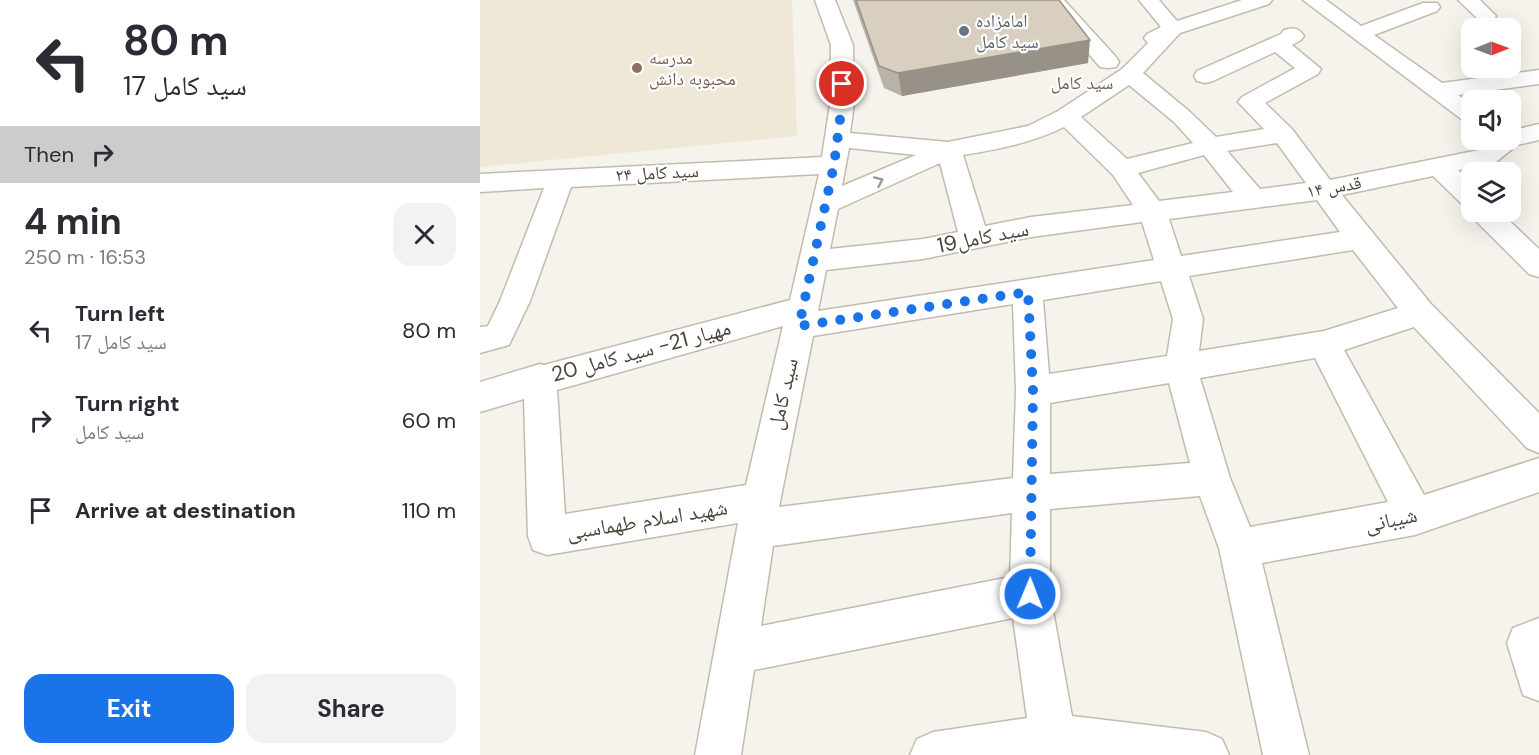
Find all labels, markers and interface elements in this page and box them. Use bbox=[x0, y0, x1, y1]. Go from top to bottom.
place label: امامزاده سید کامل bbox=[976, 9, 1039, 54]
text: 80 m bbox=[123, 13, 229, 68]
north arrow bbox=[1461, 18, 1521, 78]
map controls bbox=[1461, 18, 1521, 222]
icon: left bbox=[24, 24, 102, 102]
marker: امامزاده سید کامل bbox=[957, 24, 971, 38]
place label: مدرسه محبوبه دانش bbox=[649, 46, 736, 91]
pin bbox=[816, 58, 867, 109]
marker: مدرسه محبوبه دانش bbox=[630, 61, 644, 75]
icon: arrive bbox=[825, 67, 858, 100]
text: سید کامل 17 bbox=[123, 68, 247, 103]
district label: سید کامل bbox=[1051, 71, 1113, 95]
button: sound bbox=[1461, 90, 1521, 150]
icon: right bbox=[86, 138, 119, 171]
text: Then bbox=[24, 140, 74, 169]
street label: سید کامل ۲۴ bbox=[615, 159, 699, 187]
button: layers bbox=[1461, 162, 1521, 222]
street label: قدس ۱۴ bbox=[1305, 170, 1363, 204]
one-way arrow bbox=[872, 176, 883, 188]
text: 4 min bbox=[24, 198, 122, 245]
button: close bbox=[393, 203, 456, 266]
street label: سید کامل19 bbox=[935, 214, 1031, 260]
text: 250 m · 16:53 bbox=[24, 244, 146, 270]
text: Turn left bbox=[75, 299, 165, 328]
icon: left bbox=[24, 314, 57, 347]
street label: مهیار 21- سید کامل 20 bbox=[548, 314, 734, 388]
text: 80 m bbox=[402, 316, 456, 345]
text: سید کامل 17 bbox=[75, 329, 167, 355]
street label: سید کامل bbox=[761, 355, 805, 433]
text: Turn right bbox=[75, 389, 180, 418]
icon: right bbox=[24, 404, 57, 437]
text: 60 m bbox=[402, 406, 456, 435]
text: سید کامل bbox=[75, 419, 144, 445]
street label: شهید اسلام طهماسبی bbox=[564, 493, 730, 547]
icon: arrive bbox=[24, 494, 57, 527]
text: Arrive at destination bbox=[75, 496, 296, 525]
text: 110 m bbox=[402, 496, 456, 525]
street label: شیبانی bbox=[1362, 501, 1420, 539]
position arrow bbox=[998, 562, 1062, 626]
button: Exit bbox=[24, 674, 234, 743]
button: Share bbox=[246, 674, 456, 743]

